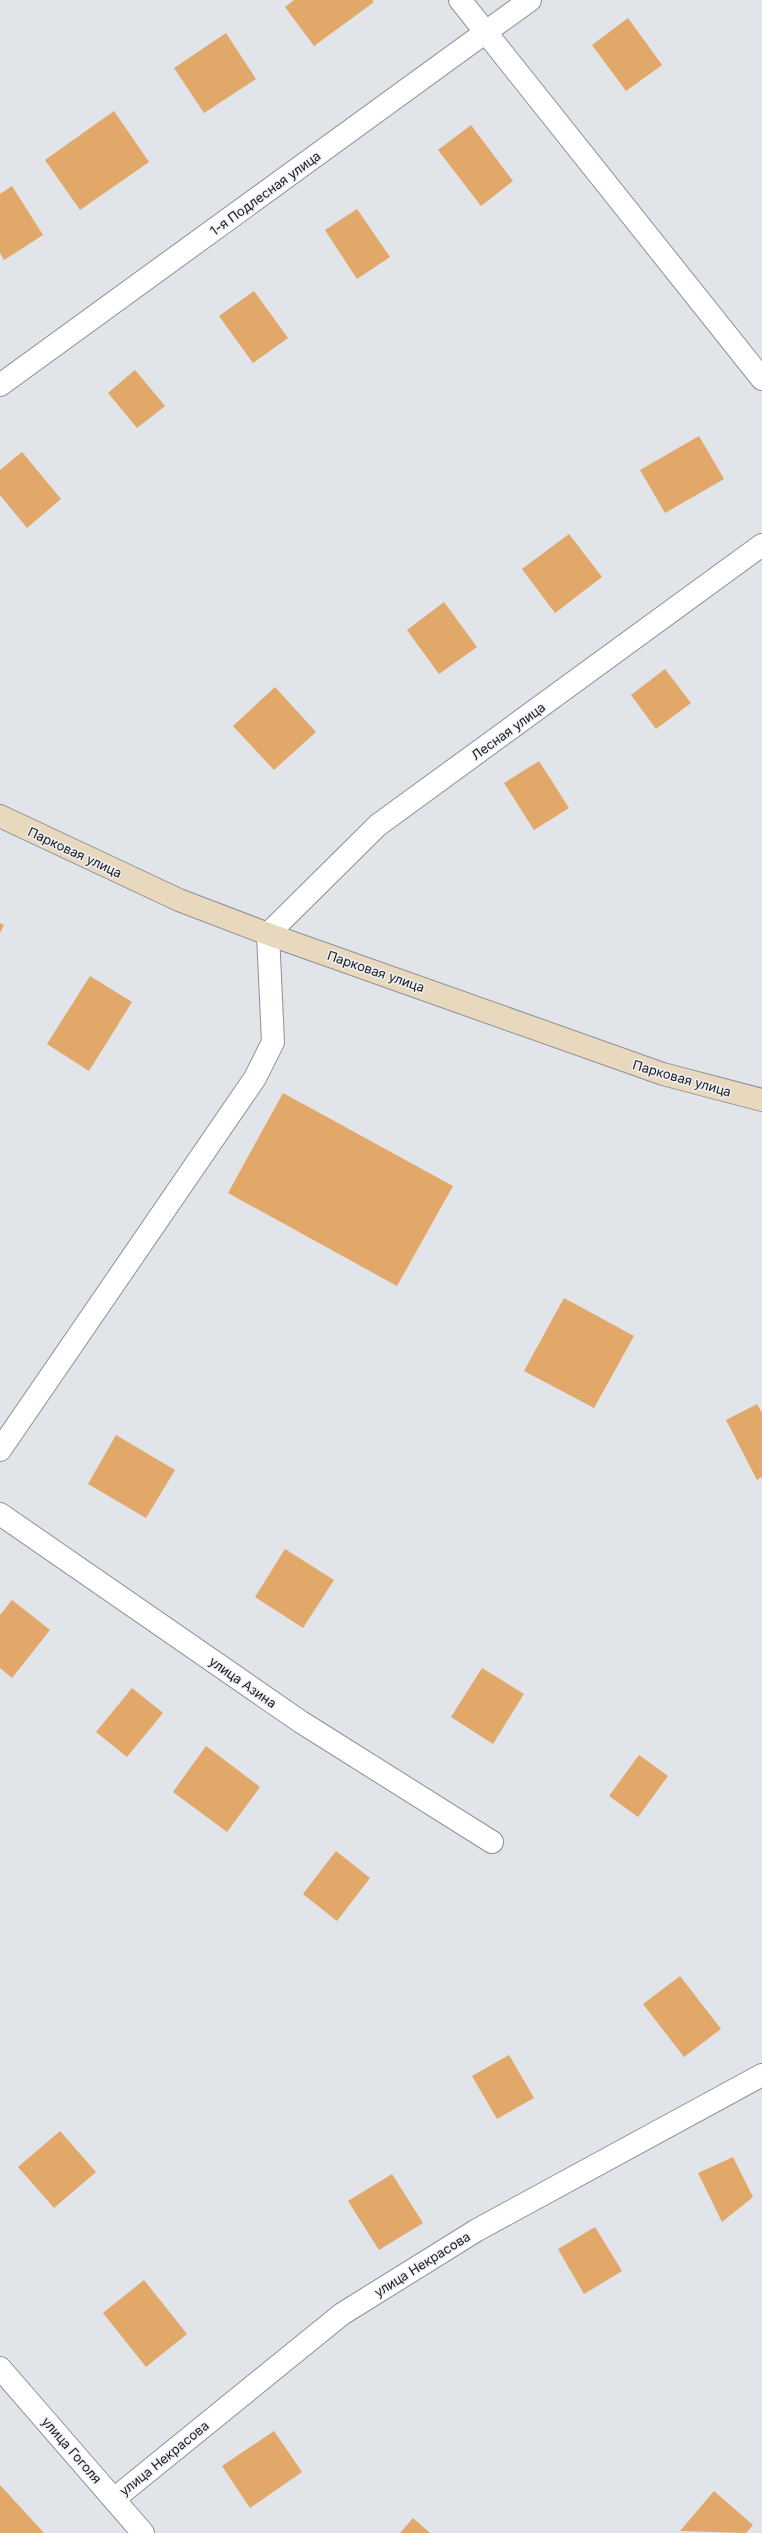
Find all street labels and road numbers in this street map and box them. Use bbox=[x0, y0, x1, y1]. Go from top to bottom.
street label: 1-я Подлесная улица bbox=[206, 147, 324, 239]
street label: Лесная улица bbox=[468, 699, 548, 763]
street label: Парковая улица bbox=[25, 823, 125, 881]
street label: Парковая улица bbox=[325, 947, 427, 995]
street label: Парковая улица bbox=[631, 1056, 733, 1100]
street label: улица Азина bbox=[206, 1653, 280, 1711]
street label: улица Некрасова bbox=[371, 2228, 473, 2300]
street label: улица Гоголя bbox=[39, 2413, 105, 2487]
street label: улица Некрасова bbox=[116, 2417, 212, 2499]

